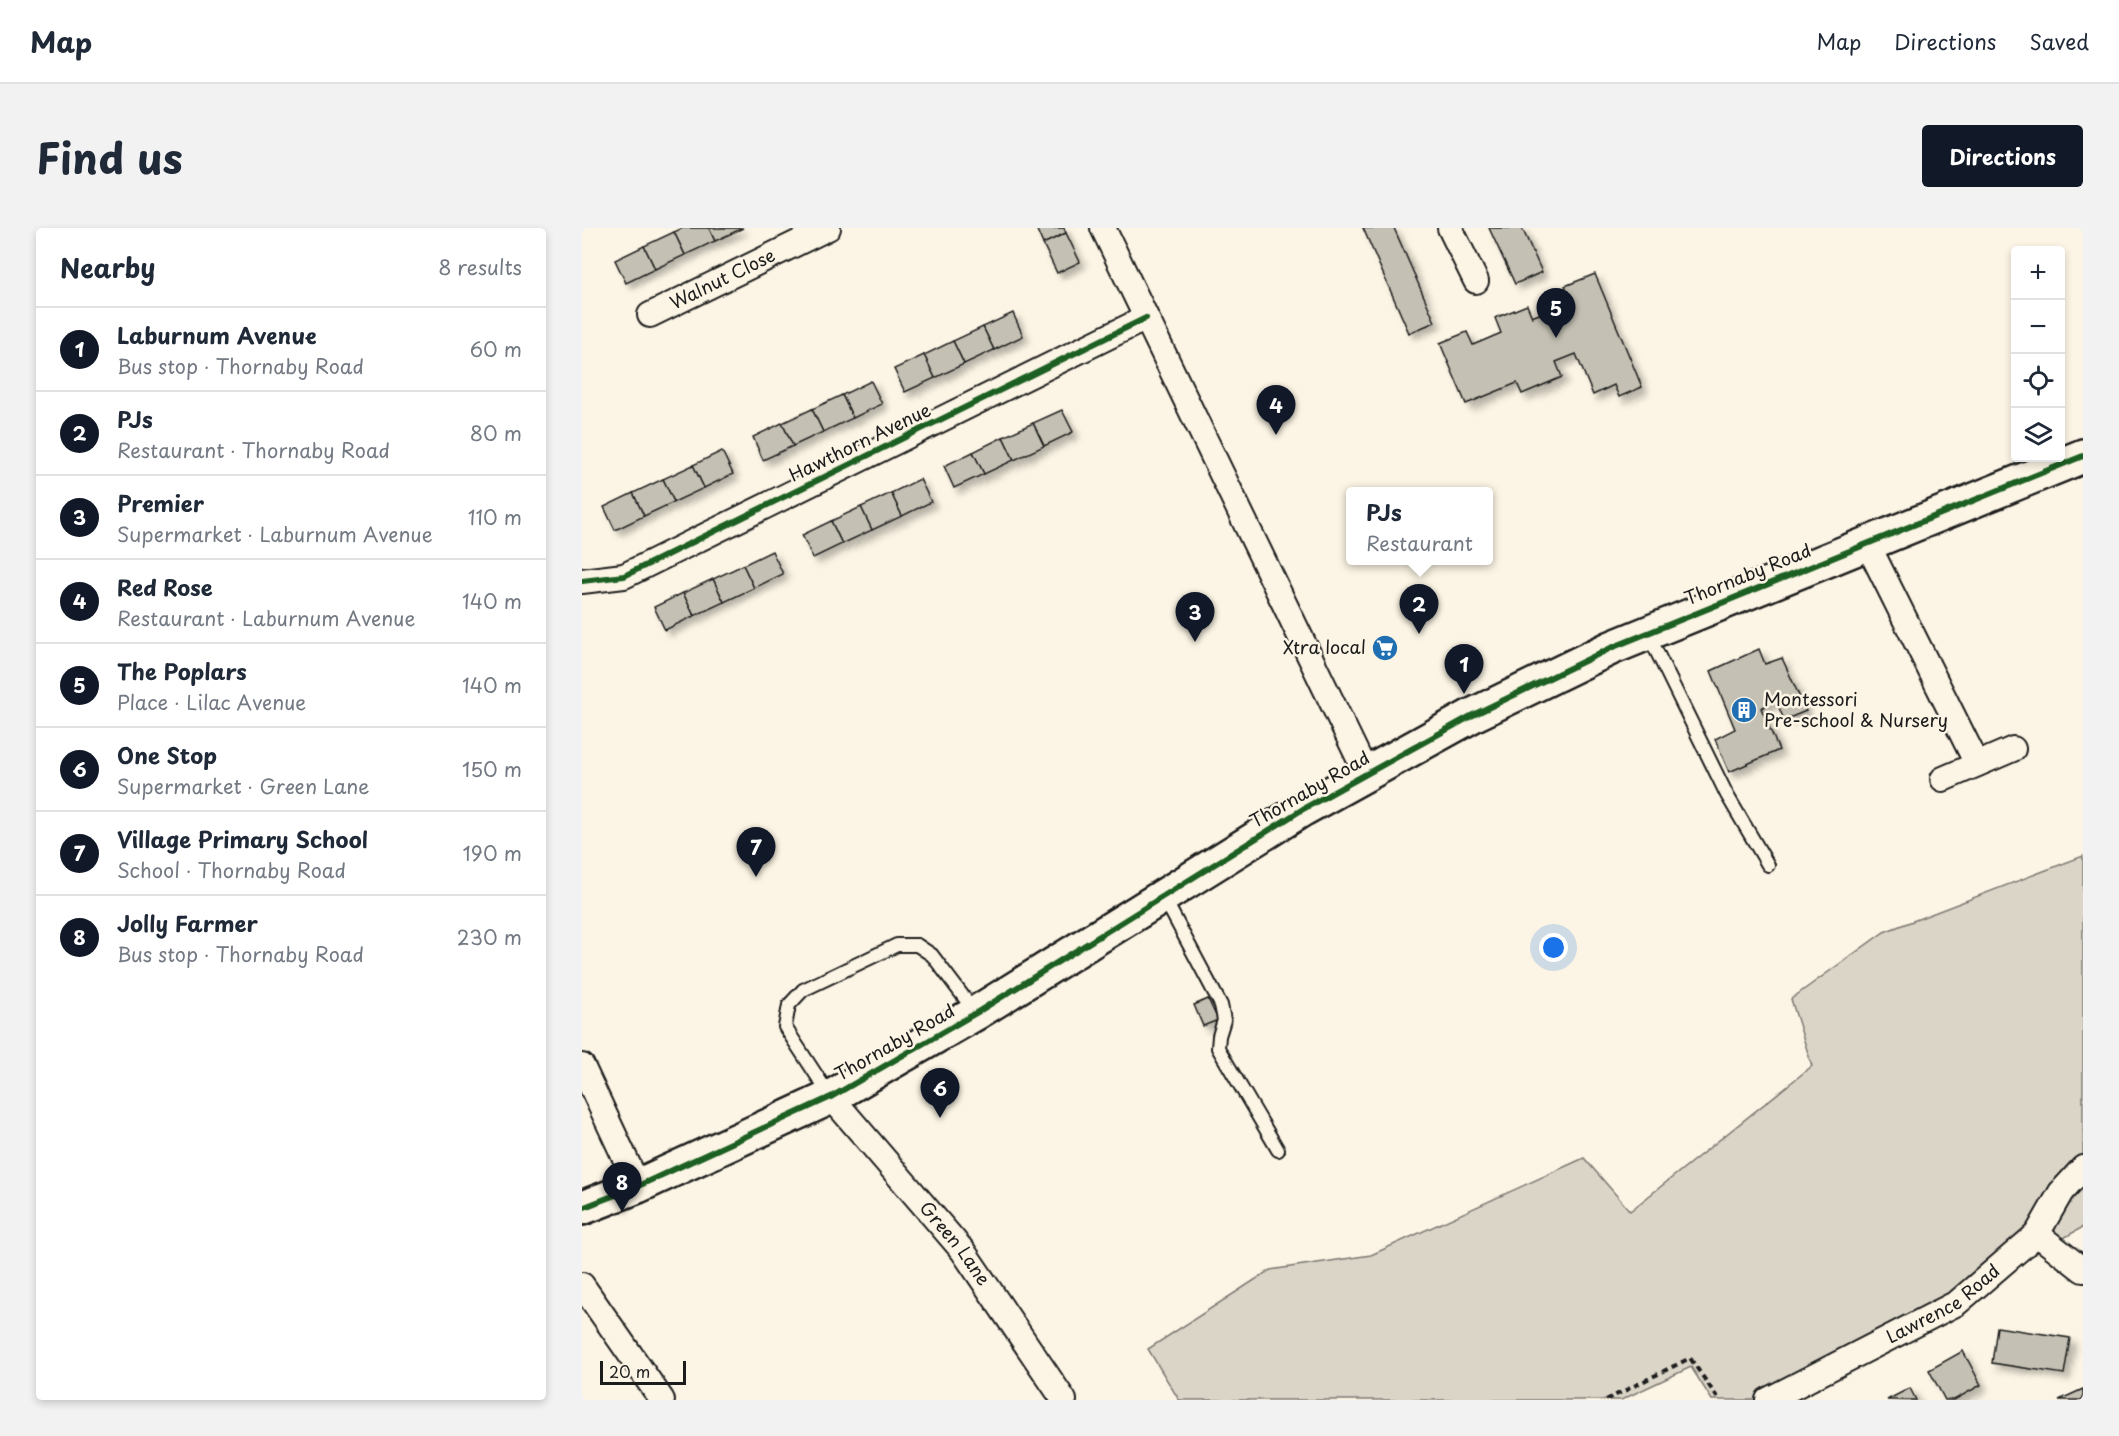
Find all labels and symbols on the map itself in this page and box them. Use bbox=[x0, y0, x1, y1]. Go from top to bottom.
street label: Walnut Close bbox=[665, 241, 779, 315]
pin: 5 bbox=[1536, 288, 1576, 338]
pin: 4 bbox=[1256, 386, 1296, 435]
street label: Hawthorn Avenue bbox=[784, 395, 935, 488]
street label: Thornaby Road bbox=[1680, 536, 1815, 611]
pin: 2 bbox=[1400, 584, 1438, 634]
pin: 3 bbox=[1176, 592, 1214, 642]
place label: Xtra local bbox=[1283, 633, 1366, 660]
supermarket icon: Xtra local bbox=[1370, 633, 1400, 663]
pin: 1 bbox=[1444, 644, 1484, 694]
place label: Montessori Pre-school & Nursery bbox=[1764, 685, 1948, 733]
building icon: Montessori Pre-school & Nursery bbox=[1729, 695, 1759, 725]
street label: Thornaby Road bbox=[1244, 743, 1374, 834]
pin: 7 bbox=[736, 828, 776, 877]
your location bbox=[1539, 933, 1568, 962]
street label: Thornaby Road bbox=[829, 996, 959, 1087]
pin: 6 bbox=[920, 1068, 960, 1118]
pin: 8 bbox=[602, 1162, 642, 1212]
street label: Green Lane bbox=[914, 1195, 998, 1291]
street label: Lawrence Road bbox=[1881, 1257, 2005, 1349]
scale bar bbox=[600, 1358, 686, 1386]

